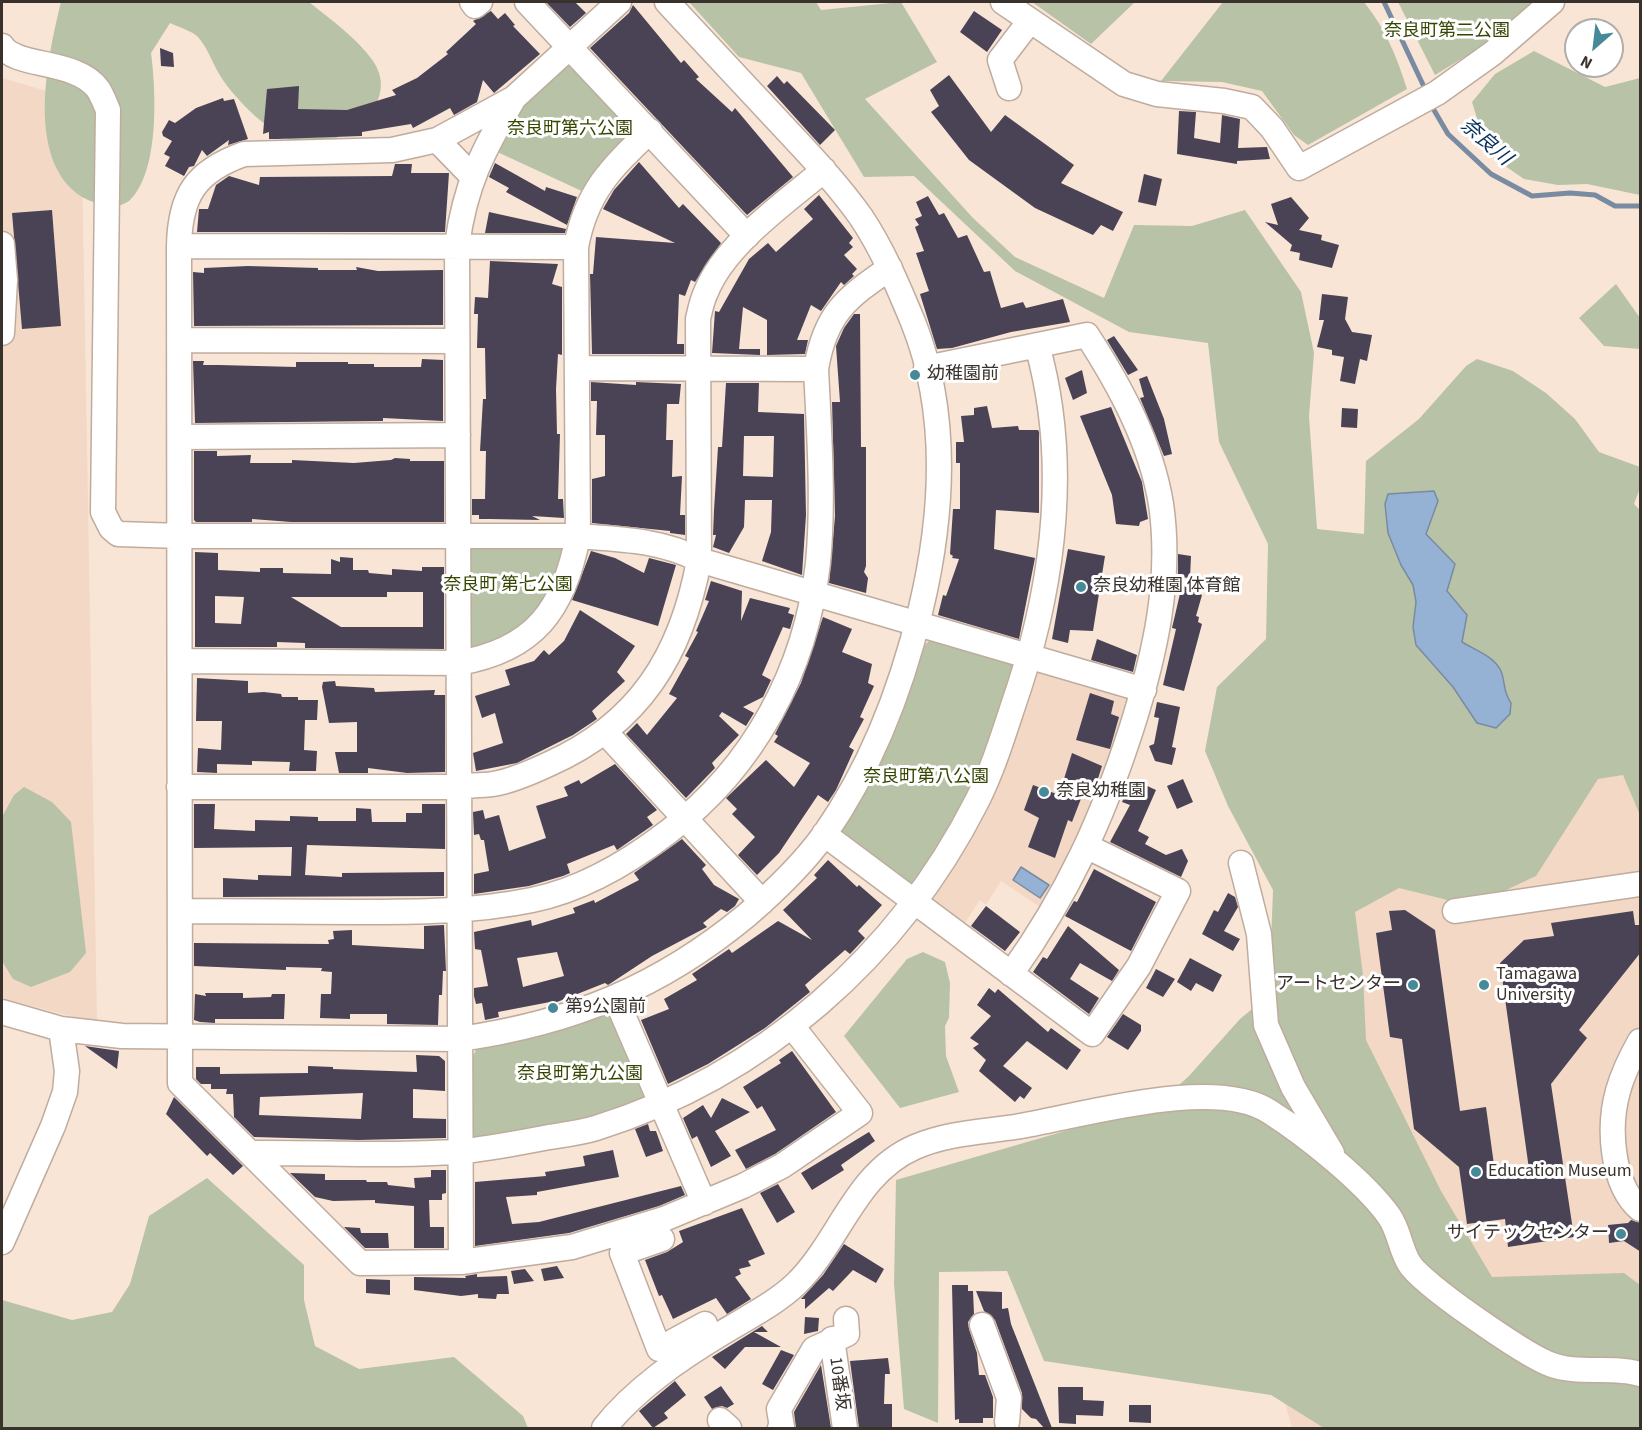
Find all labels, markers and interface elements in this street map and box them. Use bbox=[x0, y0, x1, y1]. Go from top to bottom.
north arrow bbox=[1564, 18, 1624, 78]
park label: 奈良町第二公園 bbox=[1384, 21, 1510, 43]
text: N bbox=[1577, 50, 1596, 74]
water label: 奈良川 bbox=[1454, 114, 1516, 172]
park label: 奈良町第六公園 bbox=[507, 119, 633, 141]
place label: 幼稚園前 bbox=[927, 364, 999, 386]
marker: 幼稚園前 bbox=[908, 368, 922, 382]
park label: 奈良町 第七公園 bbox=[443, 575, 573, 597]
place label: 奈良幼稚園 体育館 bbox=[1093, 576, 1241, 598]
marker: 奈良幼稚園 体育館 bbox=[1074, 580, 1088, 594]
park label: 奈良町第八公園 bbox=[863, 767, 989, 789]
place label: 奈良幼稚園 bbox=[1056, 781, 1146, 803]
marker: 奈良幼稚園 bbox=[1037, 785, 1051, 799]
place label: Tamagawa University bbox=[1496, 964, 1577, 1006]
place label: アートセンター bbox=[1276, 974, 1401, 996]
marker: アートセンター bbox=[1406, 978, 1420, 992]
marker: Tamagawa University bbox=[1477, 978, 1491, 992]
place label: 第9公園前 bbox=[565, 997, 646, 1019]
marker: 第9公園前 bbox=[546, 1001, 560, 1015]
park label: 奈良町第九公園 bbox=[517, 1064, 643, 1086]
place label: Education Museum bbox=[1488, 1161, 1632, 1183]
marker: Education Museum bbox=[1469, 1165, 1483, 1179]
place label: サイテックセンター bbox=[1447, 1223, 1609, 1245]
marker: サイテックセンター bbox=[1614, 1227, 1628, 1241]
street label: 10番坂 bbox=[824, 1356, 852, 1412]

